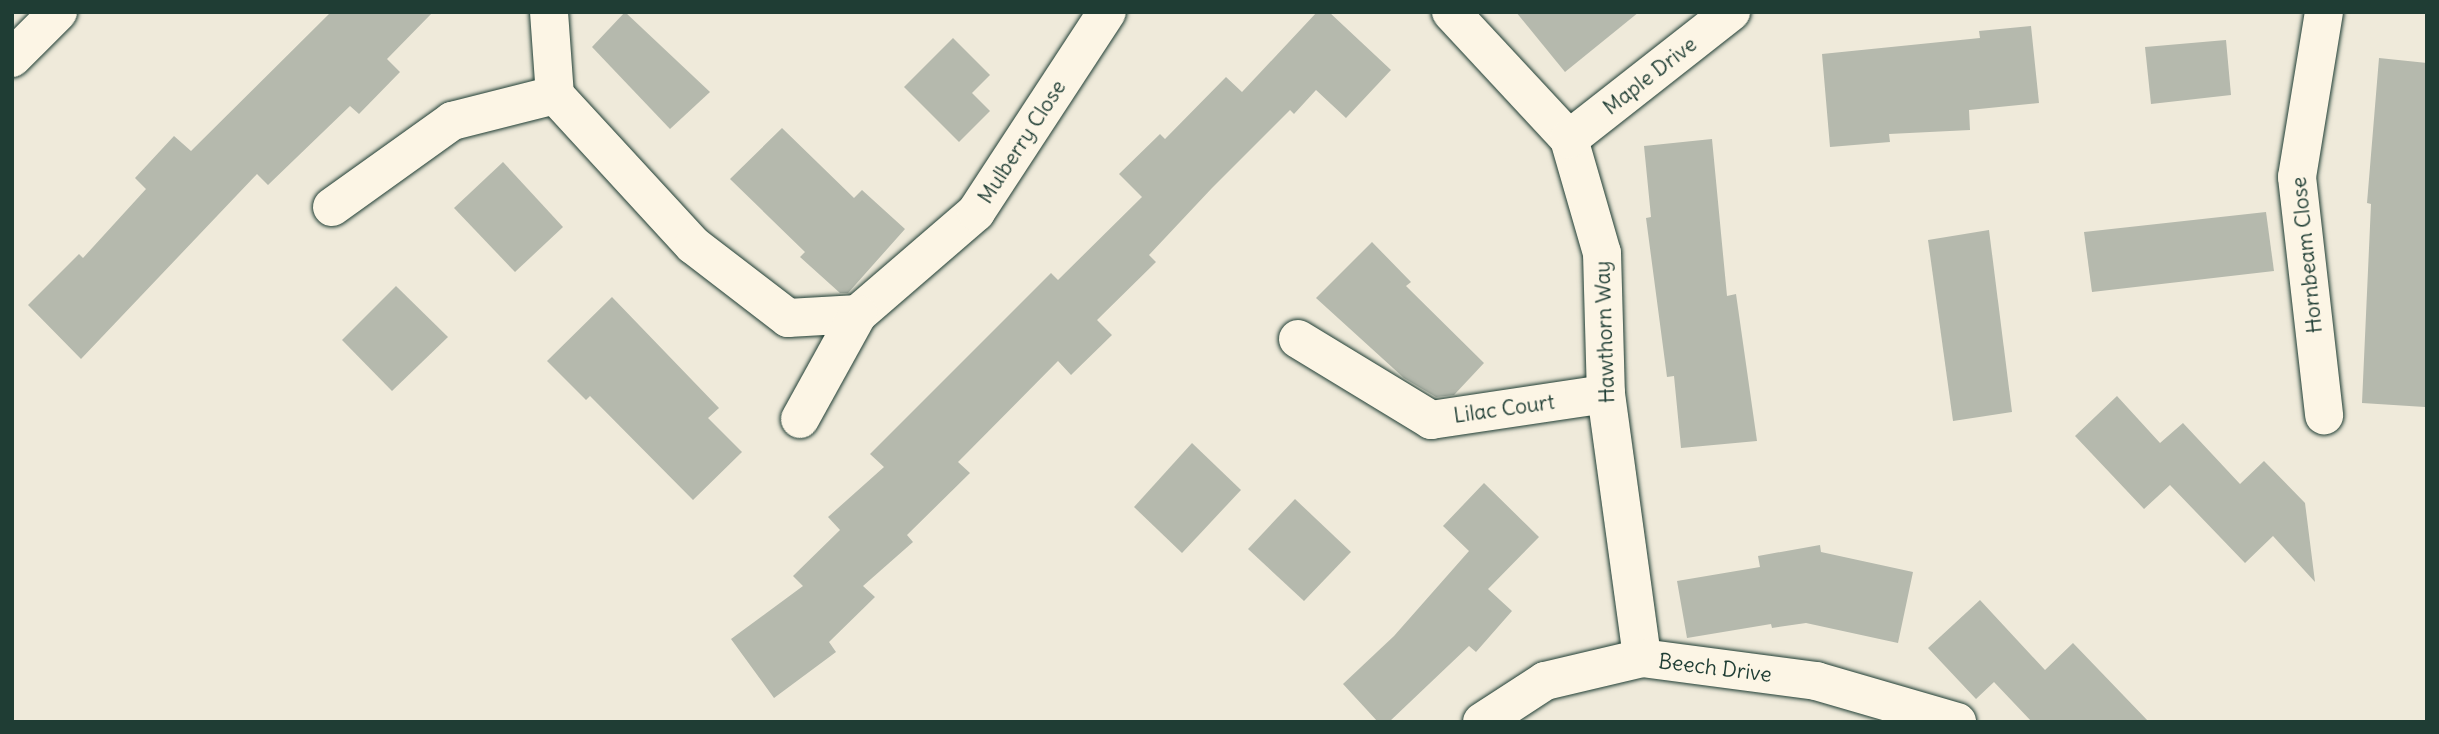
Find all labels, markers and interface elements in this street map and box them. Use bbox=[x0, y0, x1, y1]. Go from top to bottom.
street label: Maple Drive bbox=[1598, 32, 1702, 120]
street label: Mulberry Close bbox=[973, 76, 1071, 208]
street label: Hornbeam Close bbox=[2286, 176, 2328, 334]
street label: Hawthorn Way bbox=[1590, 260, 1620, 404]
street label: Lilac Court bbox=[1452, 389, 1556, 429]
street label: Beech Drive bbox=[1657, 649, 1773, 687]

